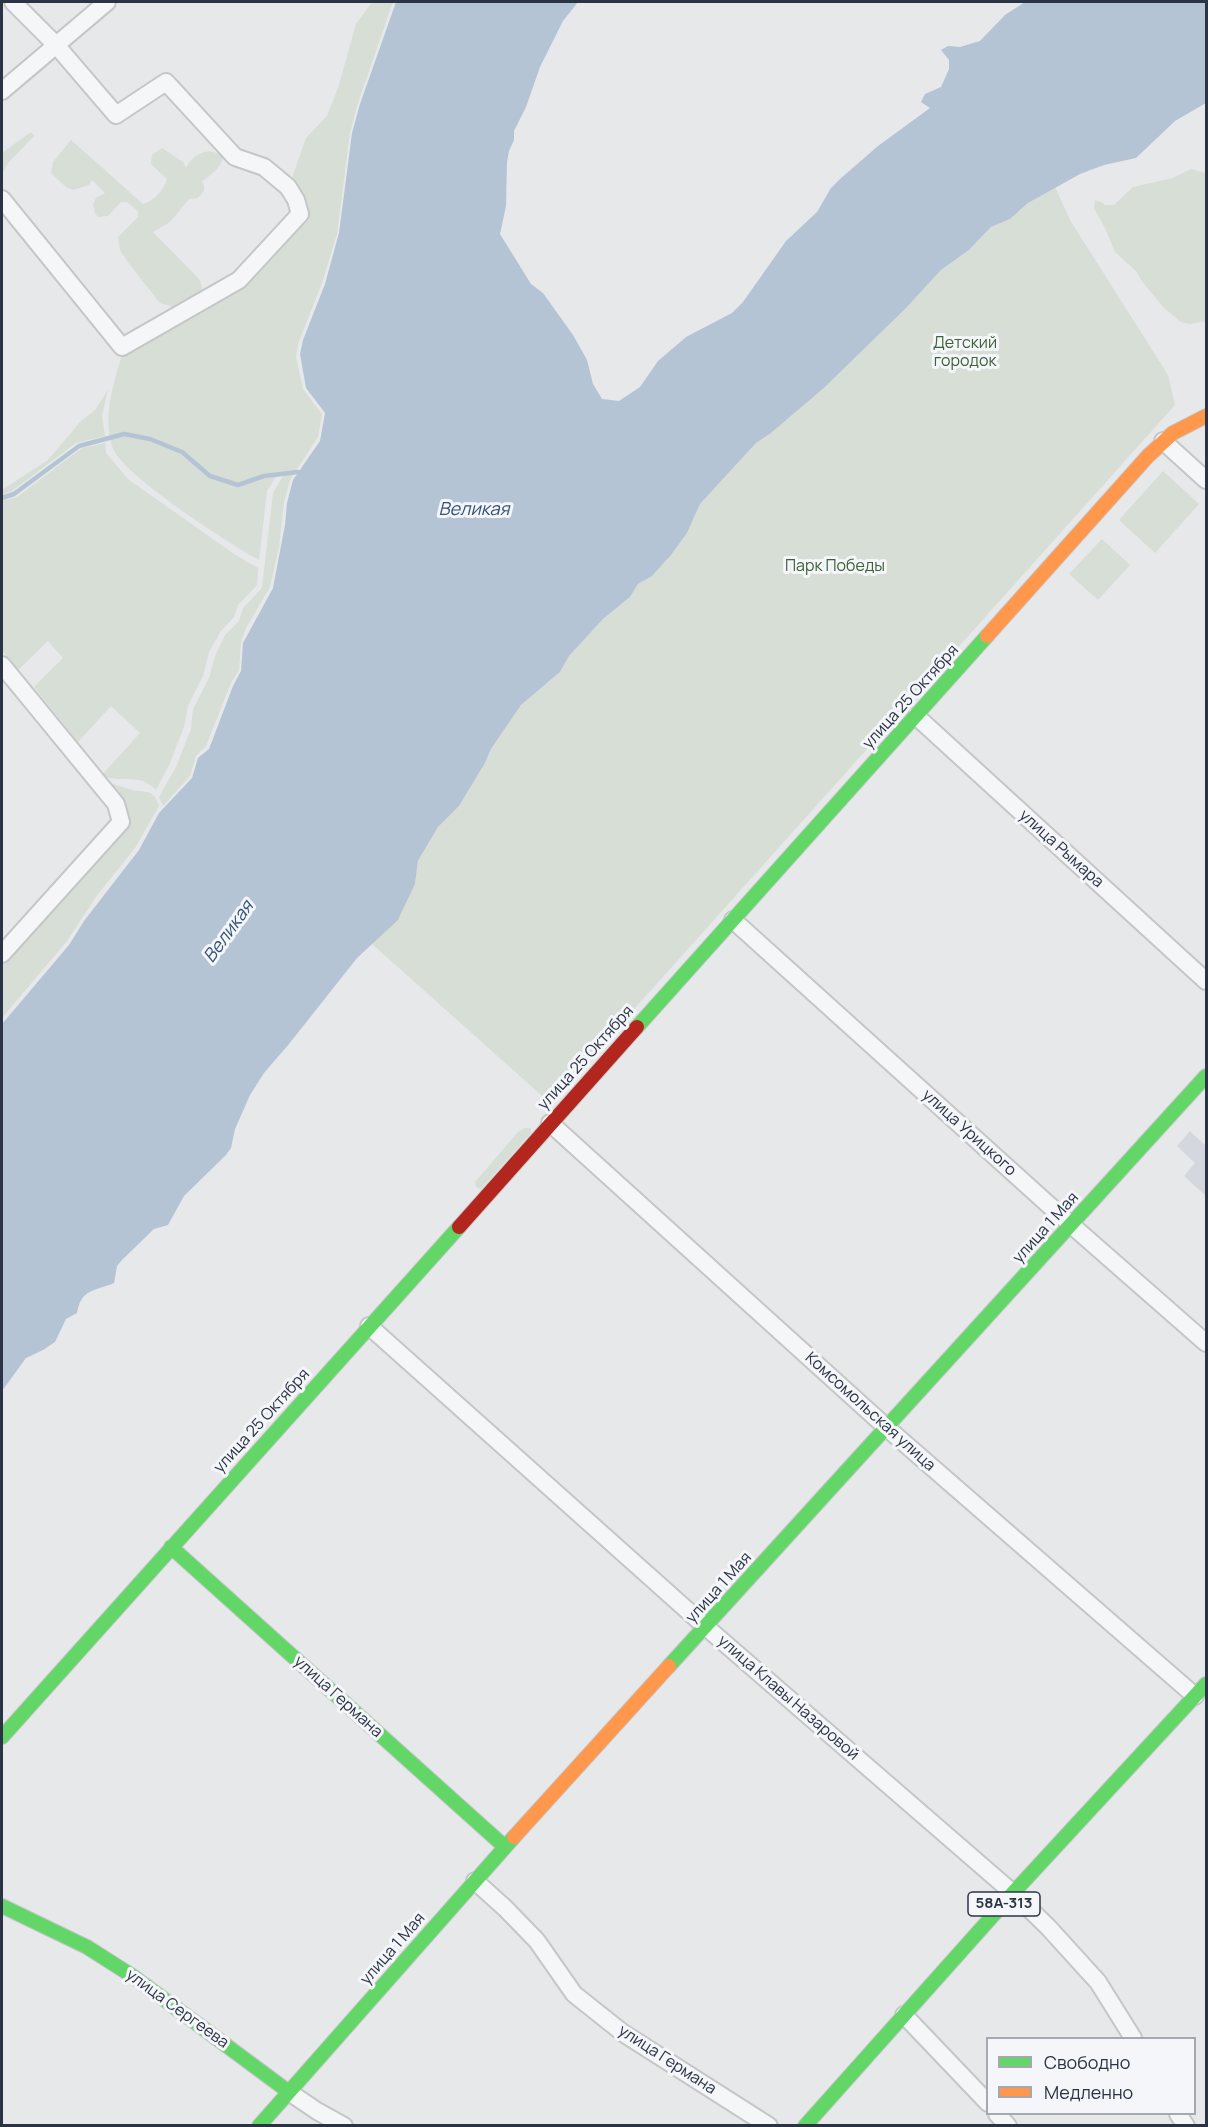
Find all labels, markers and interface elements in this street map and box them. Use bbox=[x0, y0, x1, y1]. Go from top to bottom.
park label: Детский городок bbox=[933, 334, 997, 372]
water label: Великая bbox=[438, 499, 510, 521]
park label: Парк Победы bbox=[785, 557, 885, 577]
street label: улица 25 Октября bbox=[859, 641, 963, 753]
street label: улица Рымара bbox=[1015, 806, 1107, 892]
water label: Великая bbox=[199, 897, 259, 967]
street label: улица 25 Октября bbox=[534, 1002, 638, 1114]
street label: улица Урицкого bbox=[918, 1086, 1020, 1180]
street label: улица 1 Мая bbox=[1009, 1189, 1083, 1267]
street label: Комсомольская улица bbox=[801, 1348, 939, 1476]
street label: улица 25 Октября bbox=[210, 1365, 314, 1477]
street label: улица 1 Мая bbox=[682, 1549, 756, 1627]
street label: улица Клавы Назаровой bbox=[713, 1631, 863, 1765]
street label: улица Германа bbox=[290, 1652, 386, 1742]
road number: 58А-313 bbox=[968, 1892, 1040, 1916]
street label: улица 1 Мая bbox=[357, 1909, 429, 1989]
street label: улица Сергеева bbox=[122, 1965, 232, 2053]
street label: улица Германа bbox=[614, 2021, 720, 2099]
legend bbox=[986, 2037, 1196, 2115]
text: Свободно bbox=[1044, 2050, 1130, 2074]
text: Медленно bbox=[1044, 2080, 1133, 2104]

